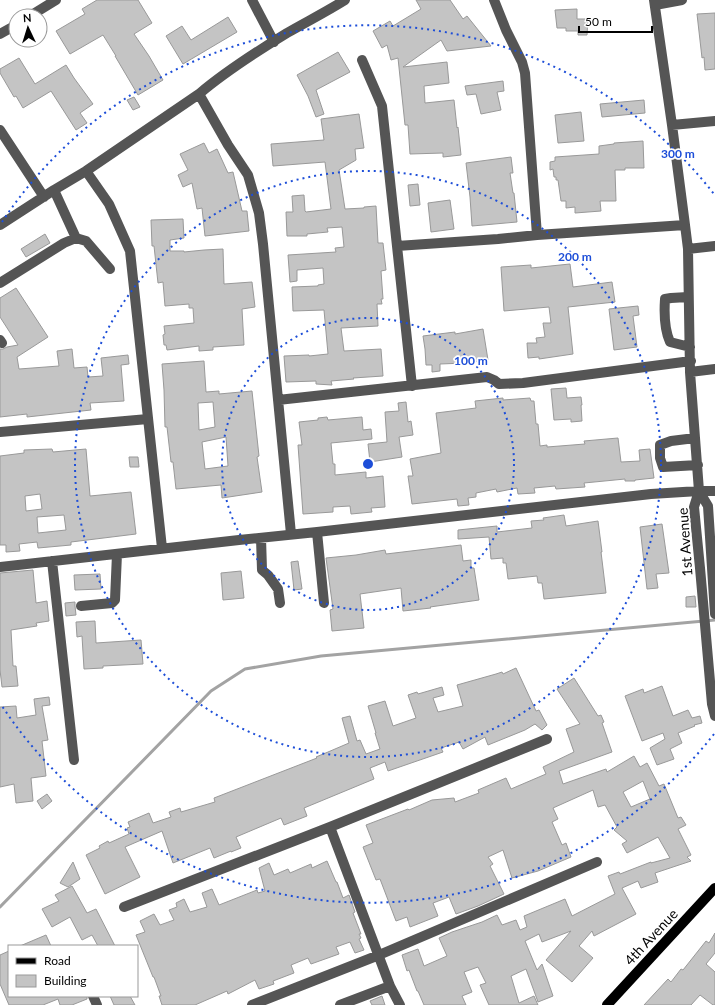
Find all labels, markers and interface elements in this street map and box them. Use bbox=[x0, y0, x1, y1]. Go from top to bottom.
north arrow bbox=[8, 8, 48, 48]
scale bar bbox=[579, 8, 652, 34]
text: N bbox=[23, 11, 32, 24]
text: 50 m bbox=[585, 14, 612, 29]
text: 300 m bbox=[661, 146, 695, 161]
text: 200 m bbox=[558, 249, 592, 264]
text: 100 m bbox=[454, 353, 488, 368]
centre of rings bbox=[361, 457, 375, 471]
street label: 1st Avenue bbox=[674, 507, 695, 577]
street label: 4th Avenue bbox=[620, 905, 681, 968]
legend bbox=[8, 945, 138, 997]
text: Road bbox=[44, 953, 71, 968]
text: Building bbox=[44, 973, 87, 988]

